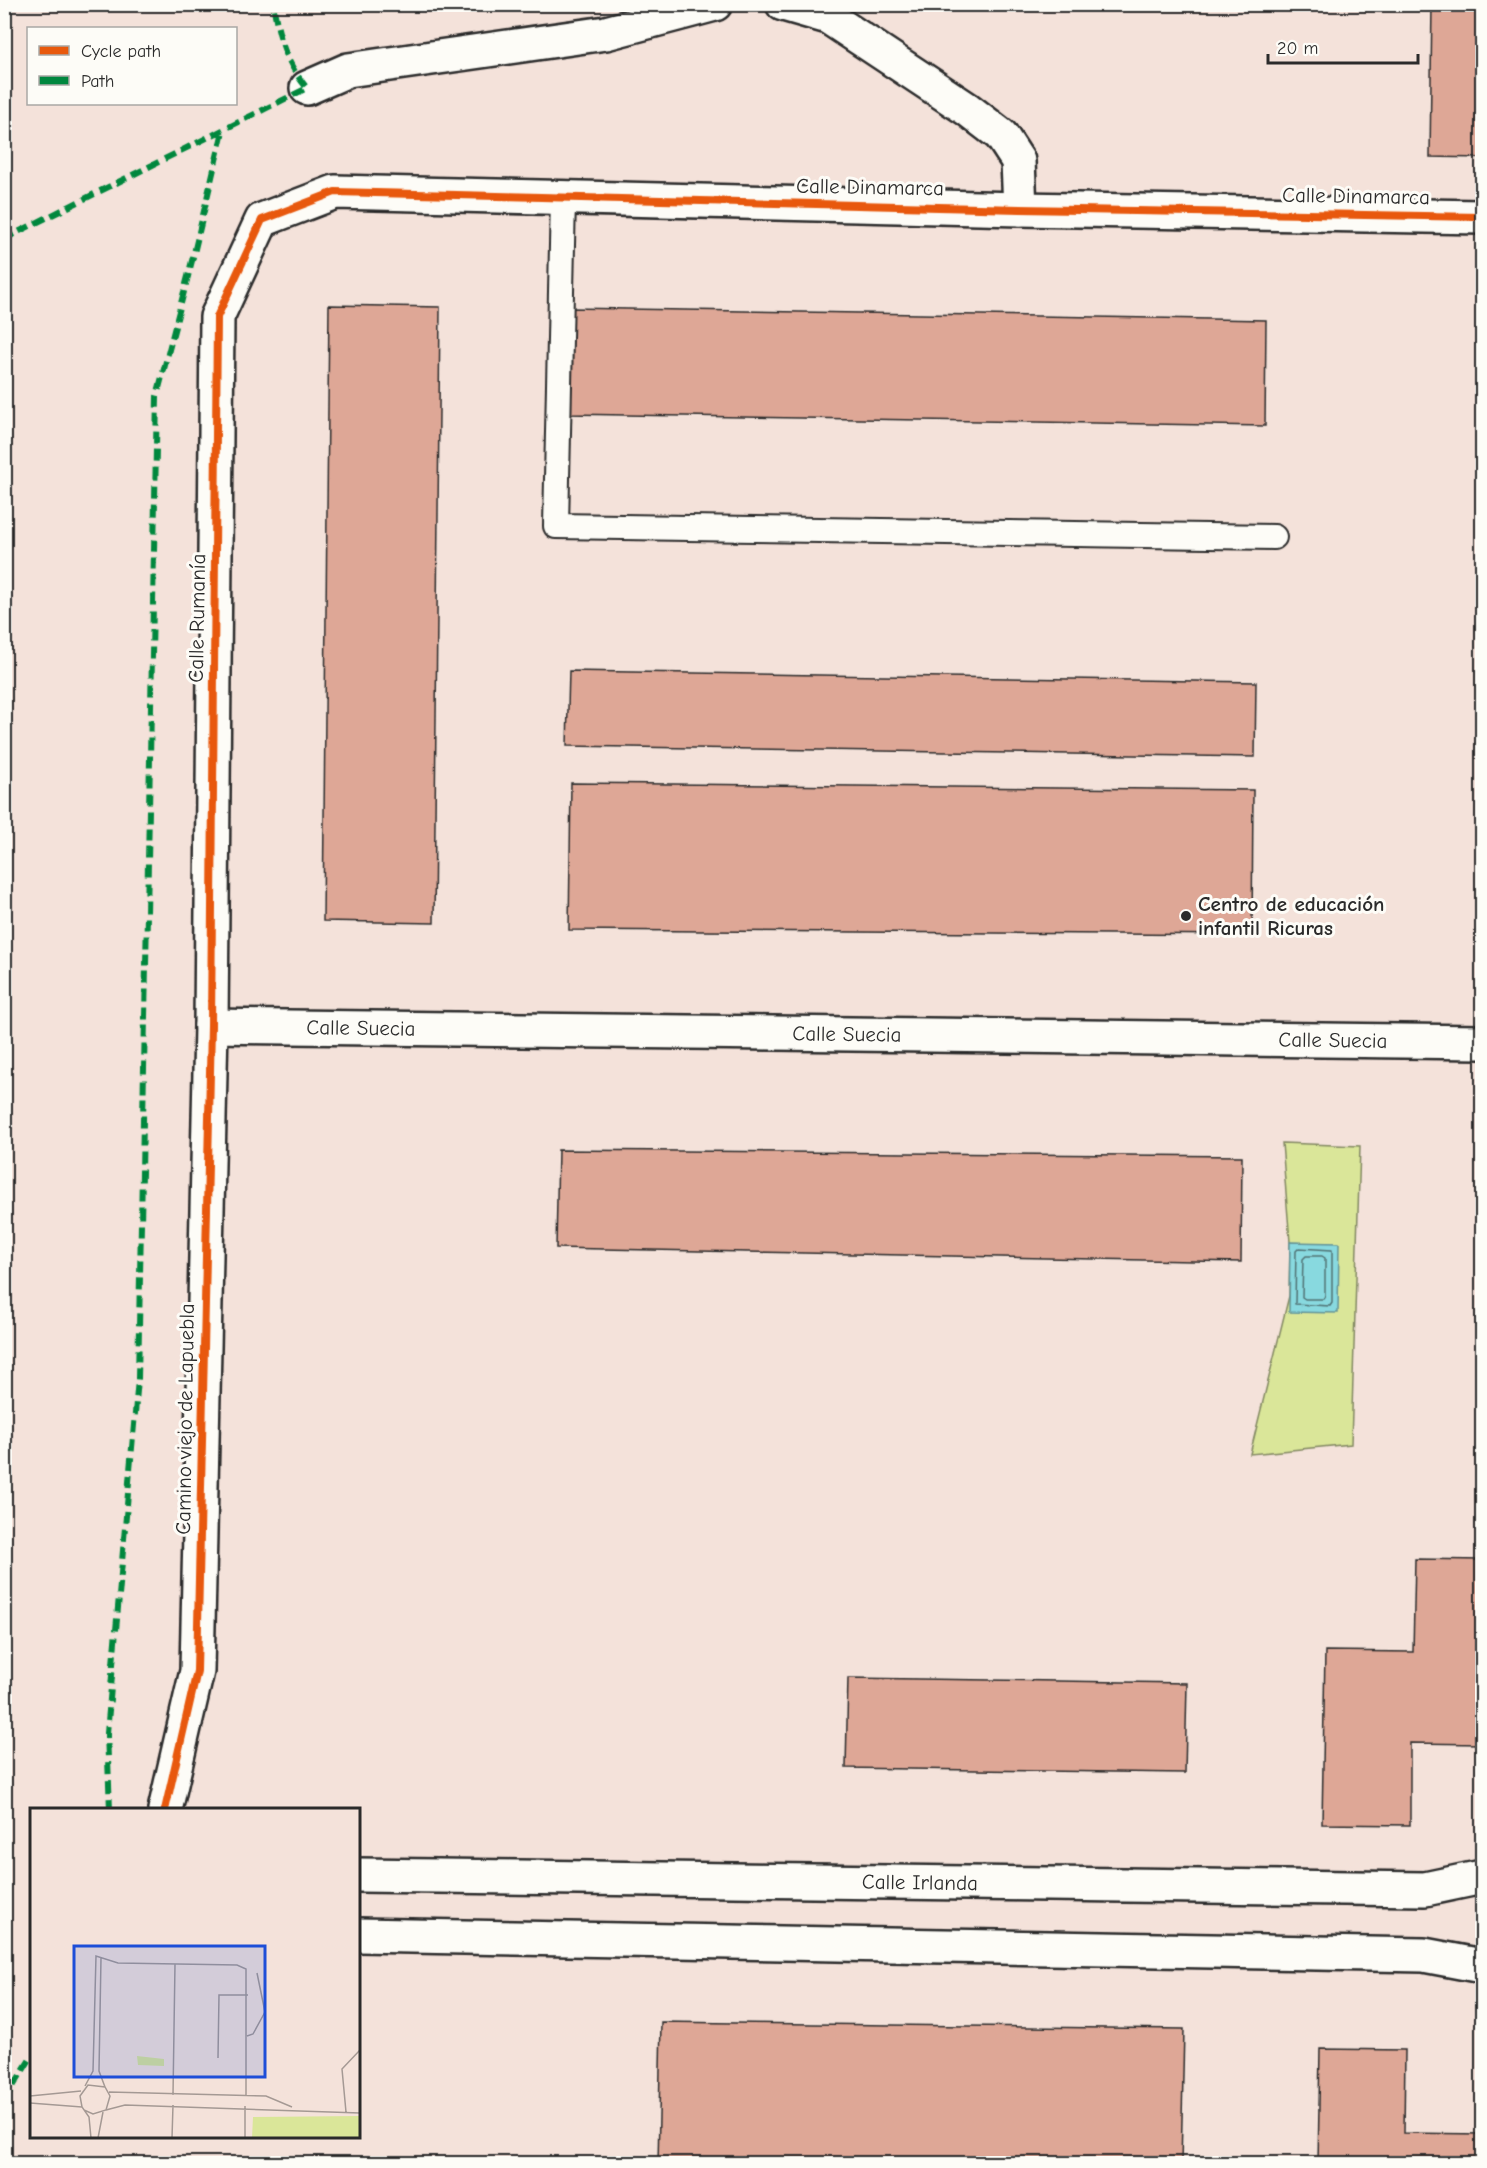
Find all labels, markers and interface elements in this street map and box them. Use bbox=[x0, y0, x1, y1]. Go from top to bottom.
legend bbox=[27, 27, 237, 105]
scale bar bbox=[1268, 27, 1418, 65]
text: 20 m bbox=[1277, 38, 1318, 59]
text: Cycle path bbox=[81, 41, 161, 62]
text: Path bbox=[81, 71, 114, 92]
street label: Calle Dinamarca bbox=[796, 174, 944, 200]
street label: Calle Dinamarca bbox=[1282, 183, 1430, 209]
street label: Calle Rumanía bbox=[184, 553, 210, 683]
place label: Centro de educación infantil Ricuras bbox=[1198, 892, 1384, 940]
marker: Centro de educación infantil Ricuras bbox=[1179, 909, 1193, 923]
street label: Calle Suecia bbox=[306, 1015, 416, 1041]
street label: Calle Suecia bbox=[792, 1021, 902, 1047]
street label: Calle Suecia bbox=[1278, 1027, 1388, 1053]
street label: Camino viejo de Lapuebla bbox=[171, 1303, 199, 1535]
inset map bbox=[30, 1808, 360, 2138]
street label: Calle Irlanda bbox=[862, 1870, 978, 1895]

